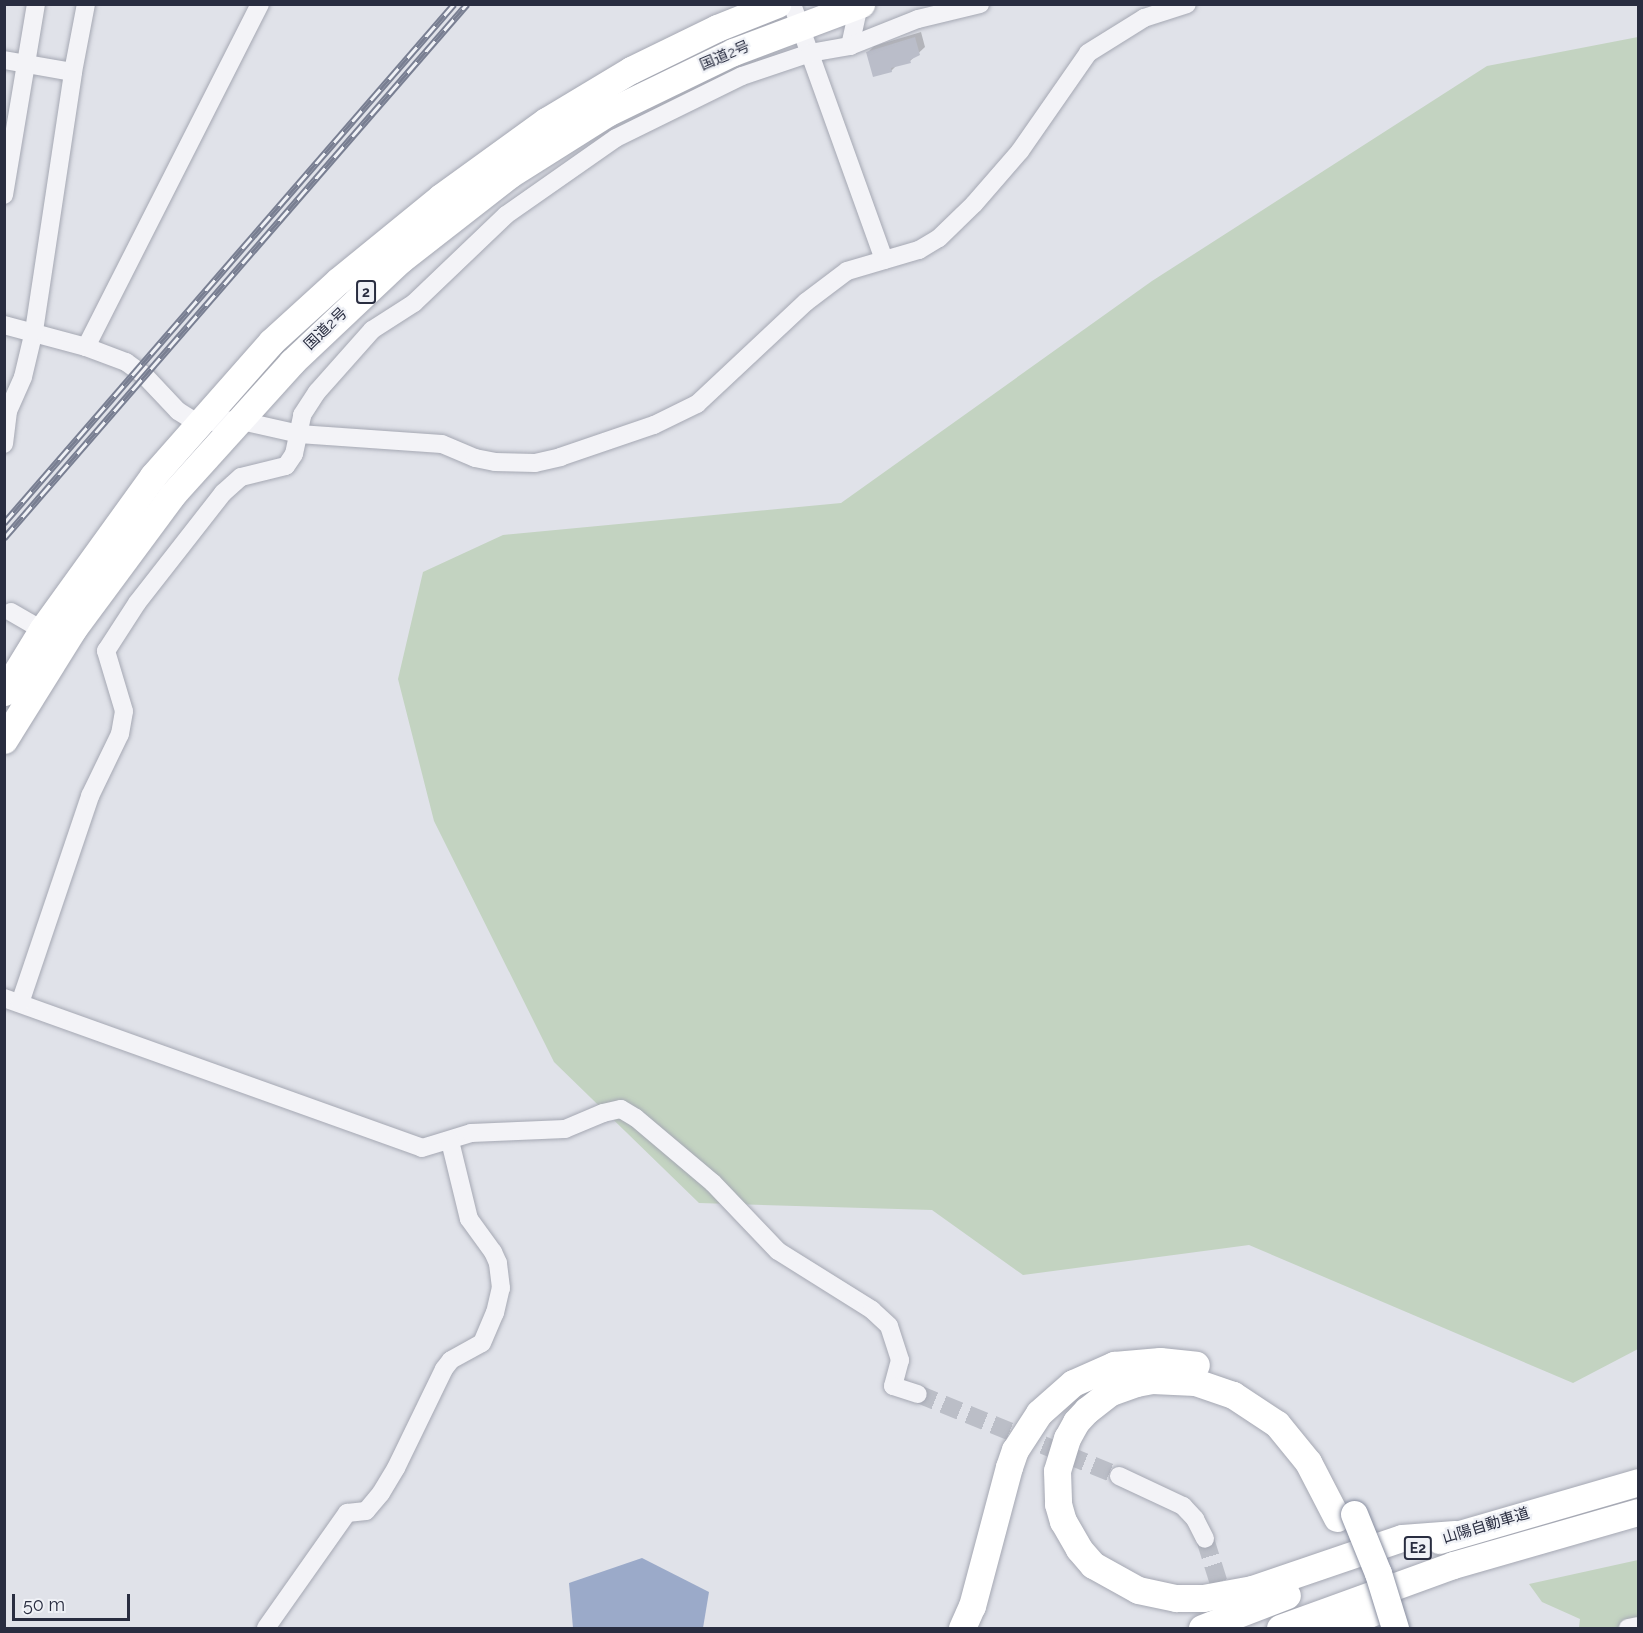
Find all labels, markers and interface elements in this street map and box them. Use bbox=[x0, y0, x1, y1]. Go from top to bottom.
street label: 国道2号 bbox=[697, 37, 753, 75]
road number: 2 bbox=[356, 281, 376, 303]
street label: 国道2号 bbox=[301, 304, 351, 354]
street label: 山陽自動車道 bbox=[1440, 1504, 1532, 1548]
road number: E2 bbox=[1403, 1537, 1433, 1559]
scale bar bbox=[15, 1582, 134, 1620]
text: 50 m bbox=[23, 1594, 65, 1615]

